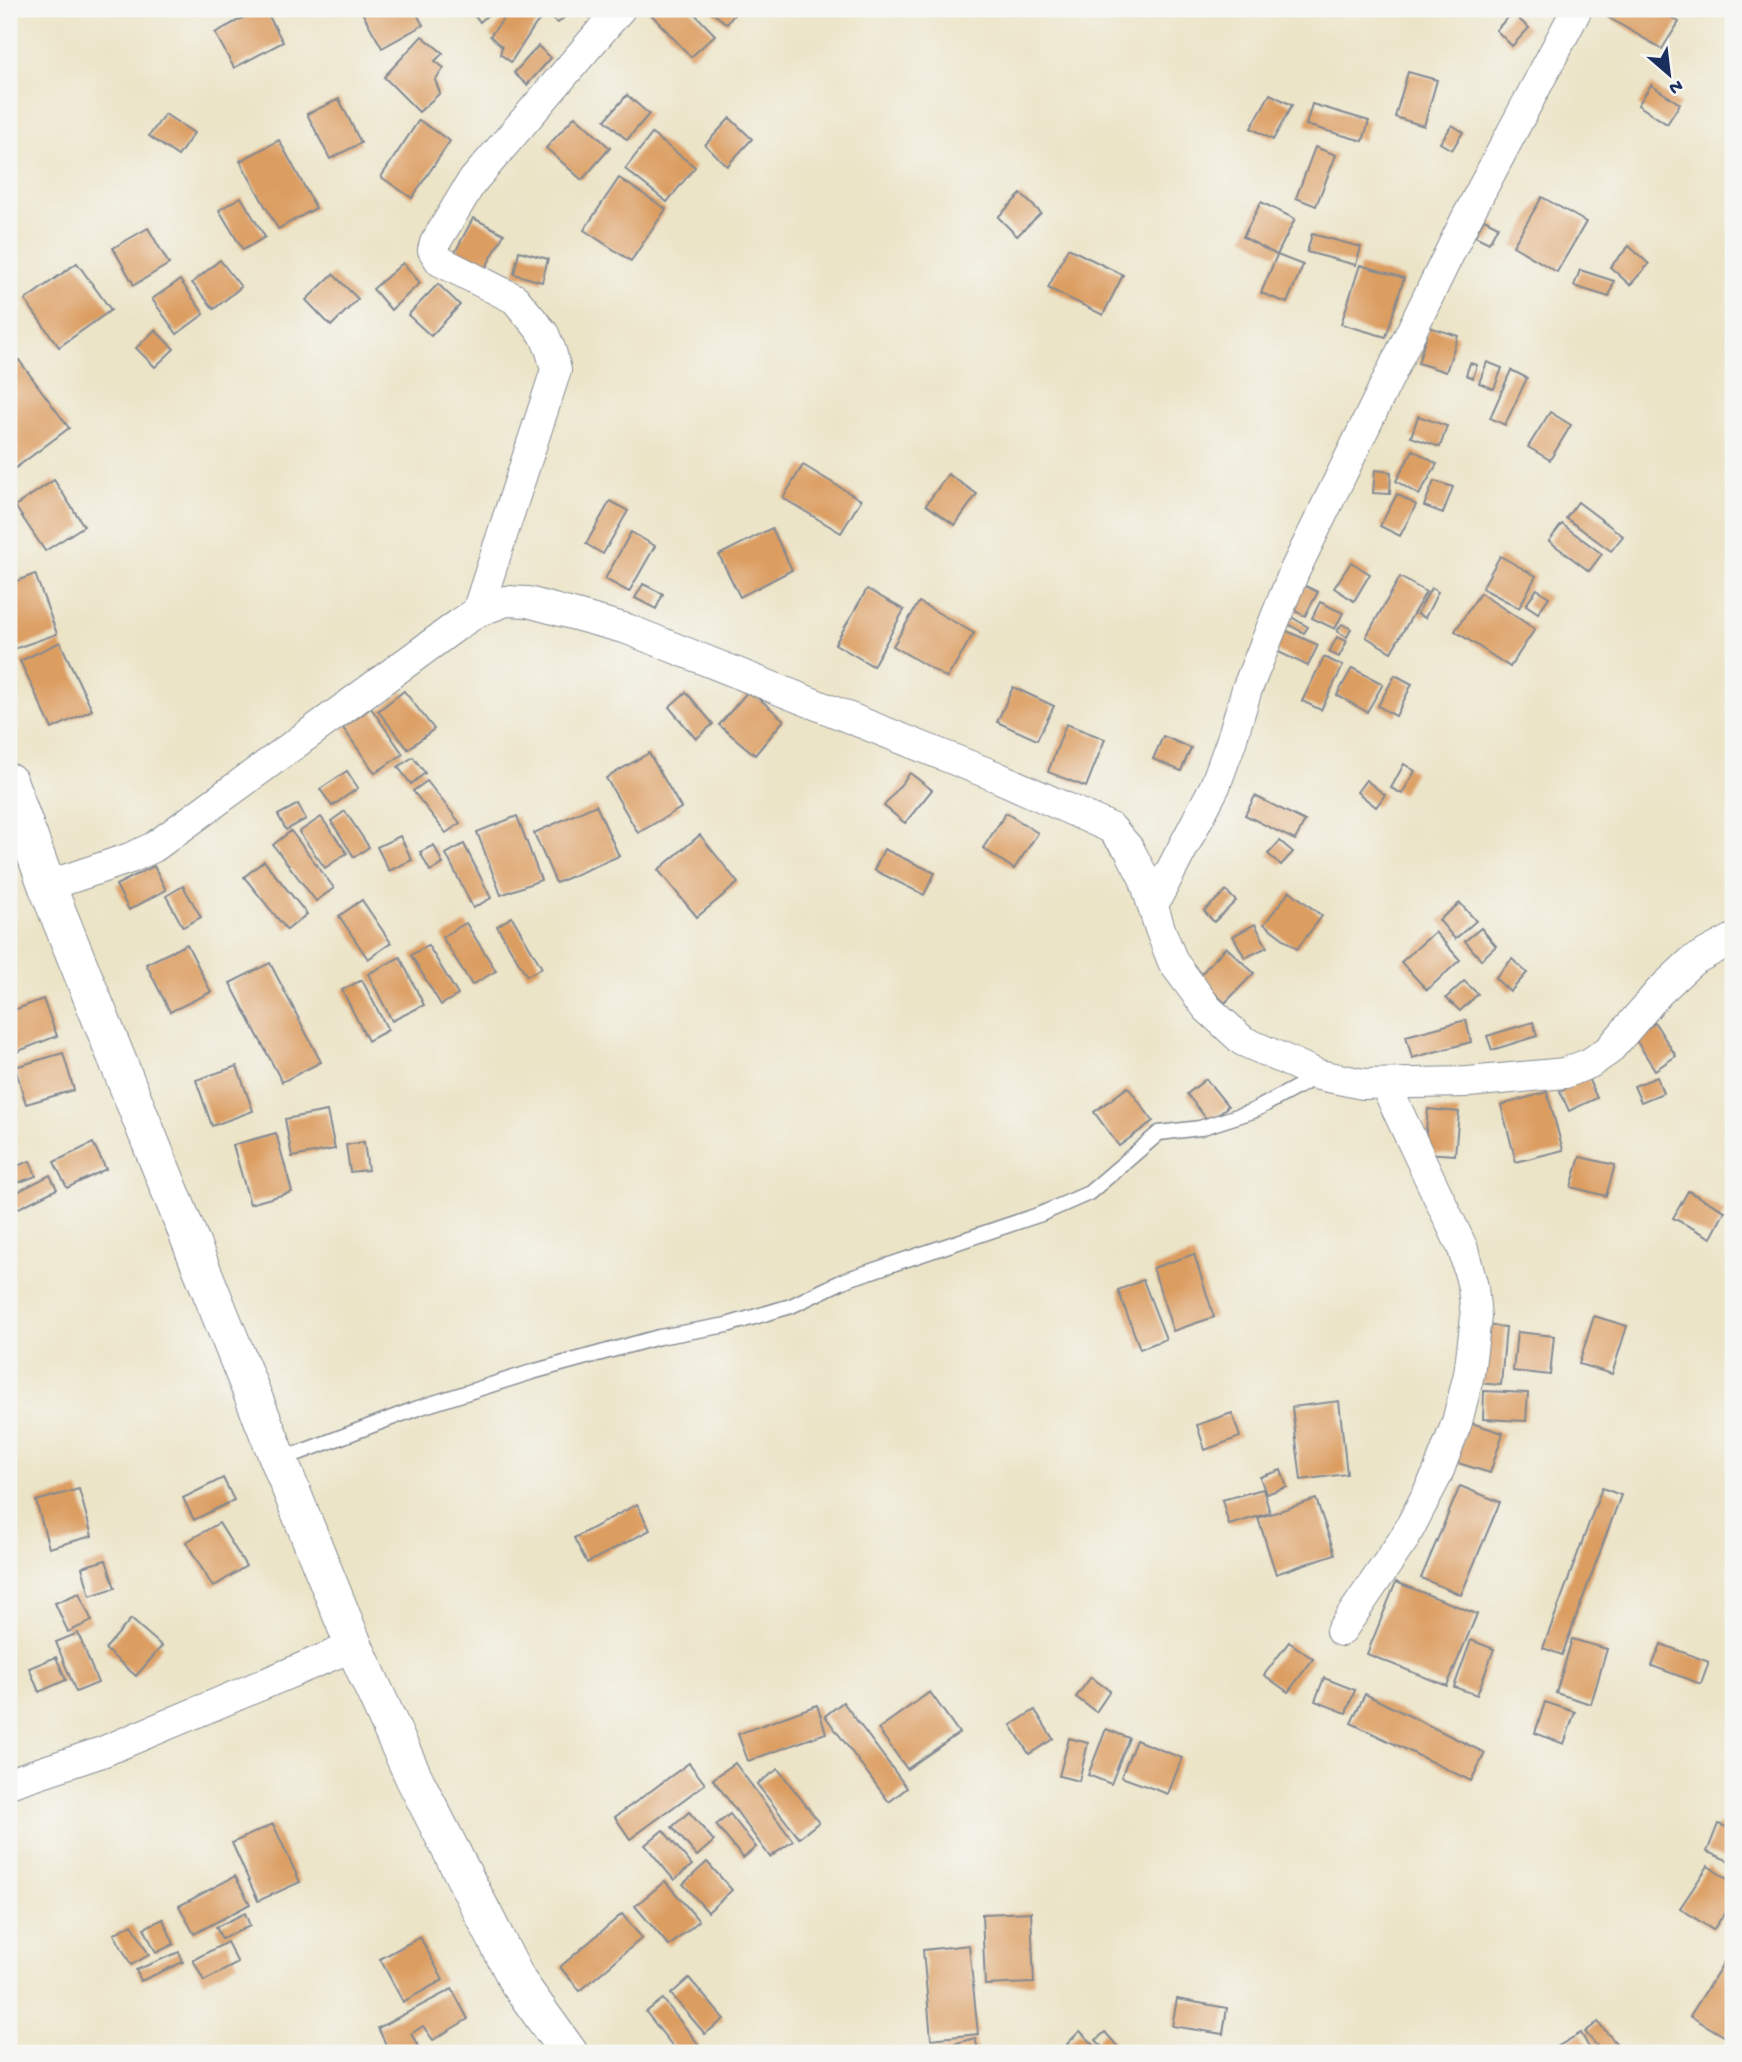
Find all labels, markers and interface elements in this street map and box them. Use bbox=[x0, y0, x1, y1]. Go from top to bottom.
north arrow bbox=[1634, 38, 1704, 108]
text: N bbox=[1664, 73, 1686, 99]

